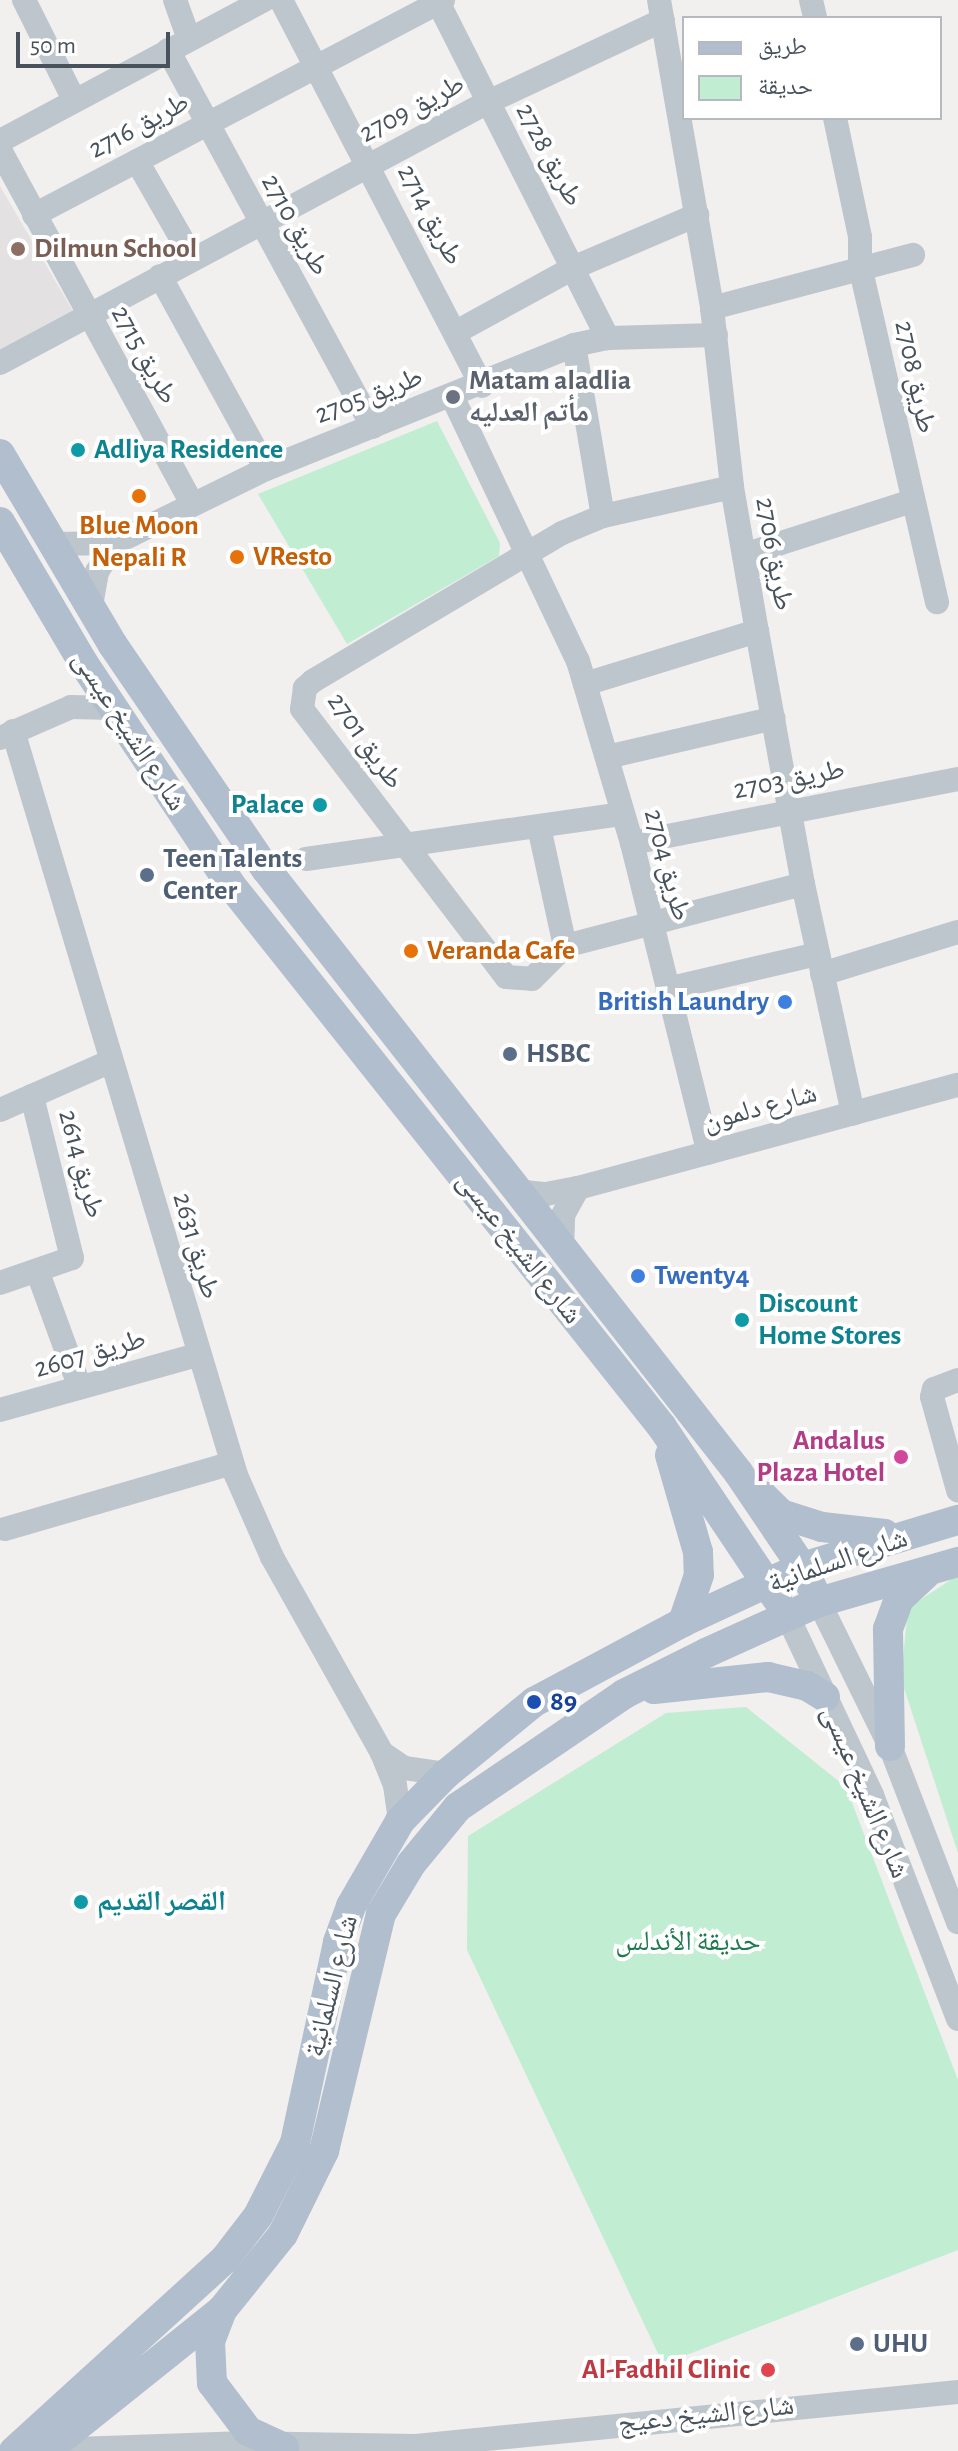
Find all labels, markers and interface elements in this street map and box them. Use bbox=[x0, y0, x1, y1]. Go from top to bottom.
scale bar bbox=[20, 16, 174, 66]
legend bbox=[682, 16, 942, 120]
text: 50 m bbox=[30, 34, 76, 58]
text: طريق bbox=[758, 35, 807, 59]
street label: طريق 2709 bbox=[354, 67, 470, 151]
text: حديقة bbox=[758, 75, 813, 99]
street label: طريق 2716 bbox=[83, 86, 195, 166]
street label: طريق 2728 bbox=[508, 97, 590, 213]
street label: طريق 2714 bbox=[389, 159, 471, 271]
street label: طريق 2710 bbox=[253, 168, 337, 282]
place label: Dilmun School bbox=[34, 232, 197, 266]
marker: Dilmun School bbox=[9, 240, 27, 258]
street label: طريق 2715 bbox=[103, 300, 185, 410]
street label: طريق 2708 bbox=[887, 318, 943, 436]
street label: طريق 2705 bbox=[310, 360, 428, 432]
place label: Matam aladlia مأتم العدليه bbox=[469, 364, 631, 430]
marker: Matam aladlia مأتم العدليه bbox=[444, 388, 462, 406]
place label: Adliya Residence bbox=[94, 433, 283, 467]
marker: Adliya Residence bbox=[69, 441, 87, 459]
marker: Blue Moon Nepali R bbox=[130, 487, 148, 505]
street label: طريق 2706 bbox=[748, 495, 800, 613]
place label: Blue Moon Nepali R bbox=[79, 509, 199, 575]
place label: VResto bbox=[253, 540, 332, 574]
marker: VResto bbox=[228, 548, 246, 566]
street label: شارع الشيخ عيسى bbox=[65, 645, 193, 817]
street label: طريق 2701 bbox=[319, 686, 411, 796]
street label: طريق 2703 bbox=[730, 753, 848, 807]
place label: Palace bbox=[231, 788, 304, 822]
marker: Palace bbox=[311, 796, 329, 814]
street label: طريق 2704 bbox=[636, 805, 698, 925]
place label: Teen Talents Center bbox=[163, 842, 302, 908]
marker: Teen Talents Center bbox=[138, 866, 156, 884]
place label: Veranda Cafe bbox=[427, 934, 575, 968]
marker: Veranda Cafe bbox=[402, 942, 420, 960]
place label: British Laundry bbox=[597, 985, 769, 1019]
marker: British Laundry bbox=[776, 993, 794, 1011]
place label: HSBC bbox=[526, 1037, 590, 1071]
marker: HSBC bbox=[501, 1045, 519, 1063]
street label: شارع دلمون bbox=[699, 1077, 821, 1139]
street label: طريق 2614 bbox=[50, 1106, 112, 1222]
street label: شارع الشيخ عيسى bbox=[449, 1165, 589, 1331]
street label: طريق 2631 bbox=[165, 1189, 227, 1303]
place label: Twenty4 bbox=[654, 1259, 750, 1293]
marker: Twenty4 bbox=[629, 1267, 647, 1285]
place label: Discount Home Stores bbox=[758, 1287, 901, 1353]
marker: Discount Home Stores bbox=[733, 1311, 751, 1329]
street label: طريق 2607 bbox=[30, 1322, 150, 1386]
place label: Andalus Plaza Hotel bbox=[757, 1424, 885, 1490]
marker: Andalus Plaza Hotel bbox=[892, 1448, 910, 1466]
street label: شارع السلمانية bbox=[764, 1522, 912, 1600]
place label: 89 bbox=[550, 1685, 577, 1719]
marker: 89 bbox=[525, 1693, 543, 1711]
street label: شارع الشيخ عيسى bbox=[814, 1701, 916, 1883]
place label: القصر القديم bbox=[97, 1885, 226, 1919]
marker: القصر القديم bbox=[72, 1893, 90, 1911]
street label: شارع السلمانية bbox=[298, 1912, 366, 2060]
park label: حديقة الأندلس bbox=[615, 1925, 761, 1959]
place label: UHU bbox=[873, 2327, 928, 2361]
marker: UHU bbox=[848, 2335, 866, 2353]
place label: Al-Fadhil Clinic bbox=[582, 2353, 750, 2387]
marker: Al-Fadhil Clinic bbox=[757, 2359, 779, 2381]
street label: شارع الشيخ دعيج bbox=[616, 2389, 796, 2441]

